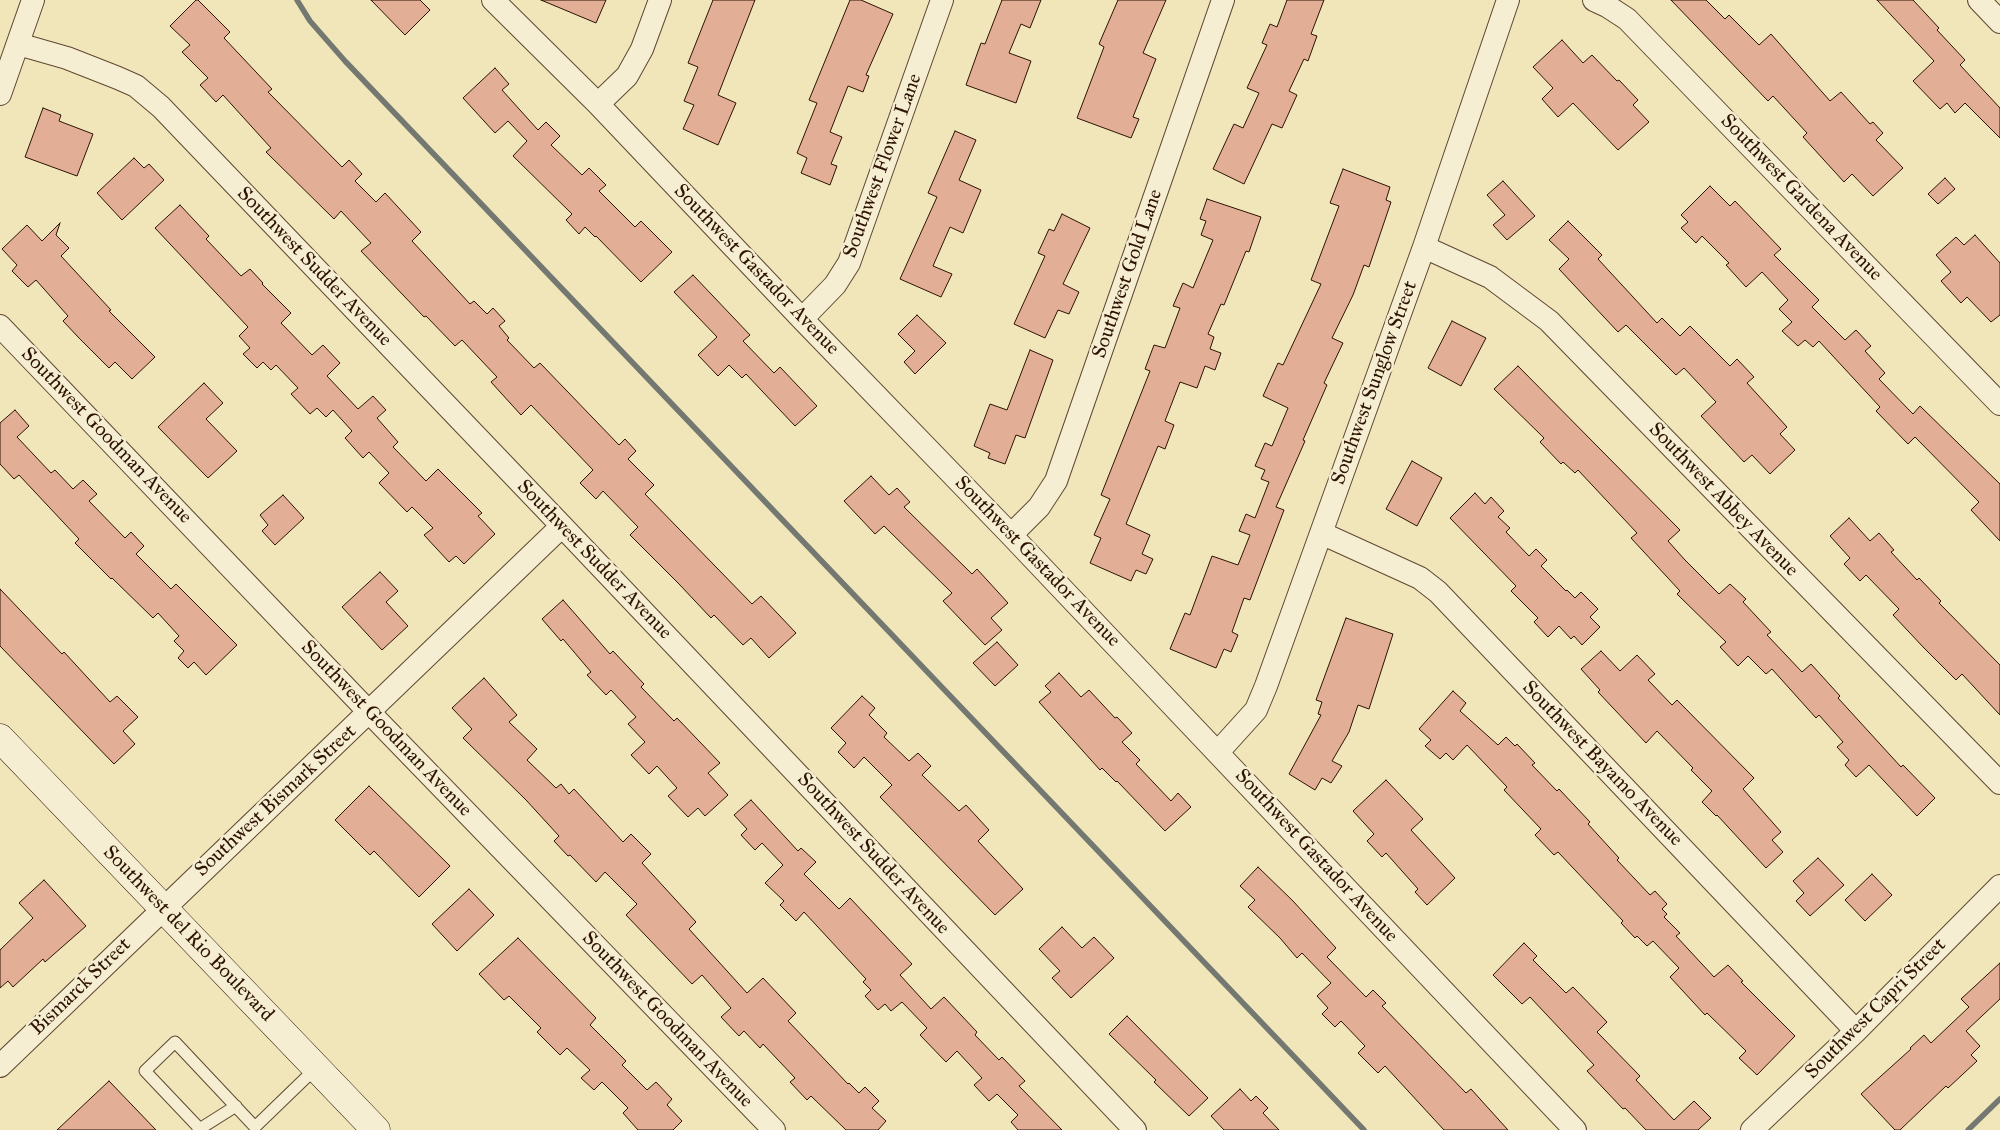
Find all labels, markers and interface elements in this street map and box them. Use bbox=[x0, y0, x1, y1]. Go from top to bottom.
street label: Southwest Flower Lane bbox=[838, 71, 928, 261]
street label: Southwest Gardena Avenue bbox=[1715, 110, 1887, 286]
street label: Southwest Gastador Avenue bbox=[668, 180, 844, 360]
street label: Southwest Sudder Avenue bbox=[231, 182, 397, 352]
street label: Southwest Gold Lane bbox=[1088, 186, 1168, 362]
street label: Southwest Sunglow Street bbox=[1327, 278, 1423, 488]
street label: Southwest Goodman Avenue bbox=[15, 343, 197, 529]
street label: Southwest Abbey Avenue bbox=[1643, 418, 1803, 582]
street label: Southwest Gastador Avenue bbox=[949, 472, 1125, 652]
street label: Southwest Sudder Avenue bbox=[511, 475, 677, 645]
street label: Southwest Goodman Avenue bbox=[295, 636, 477, 822]
street label: Southwest Bayamo Avenue bbox=[1517, 676, 1687, 852]
street label: Southwest Bismark Street bbox=[190, 720, 362, 882]
street label: Southwest Gastador Avenue bbox=[1229, 764, 1403, 948]
street label: Southwest Sudder Avenue bbox=[792, 768, 954, 940]
street label: Southwest del Rio Boulevard bbox=[98, 841, 278, 1027]
street label: Southwest Goodman Avenue bbox=[576, 927, 758, 1113]
street label: Bismarck Street bbox=[26, 933, 136, 1041]
street label: Southwest Capri Street bbox=[1801, 934, 1951, 1084]

